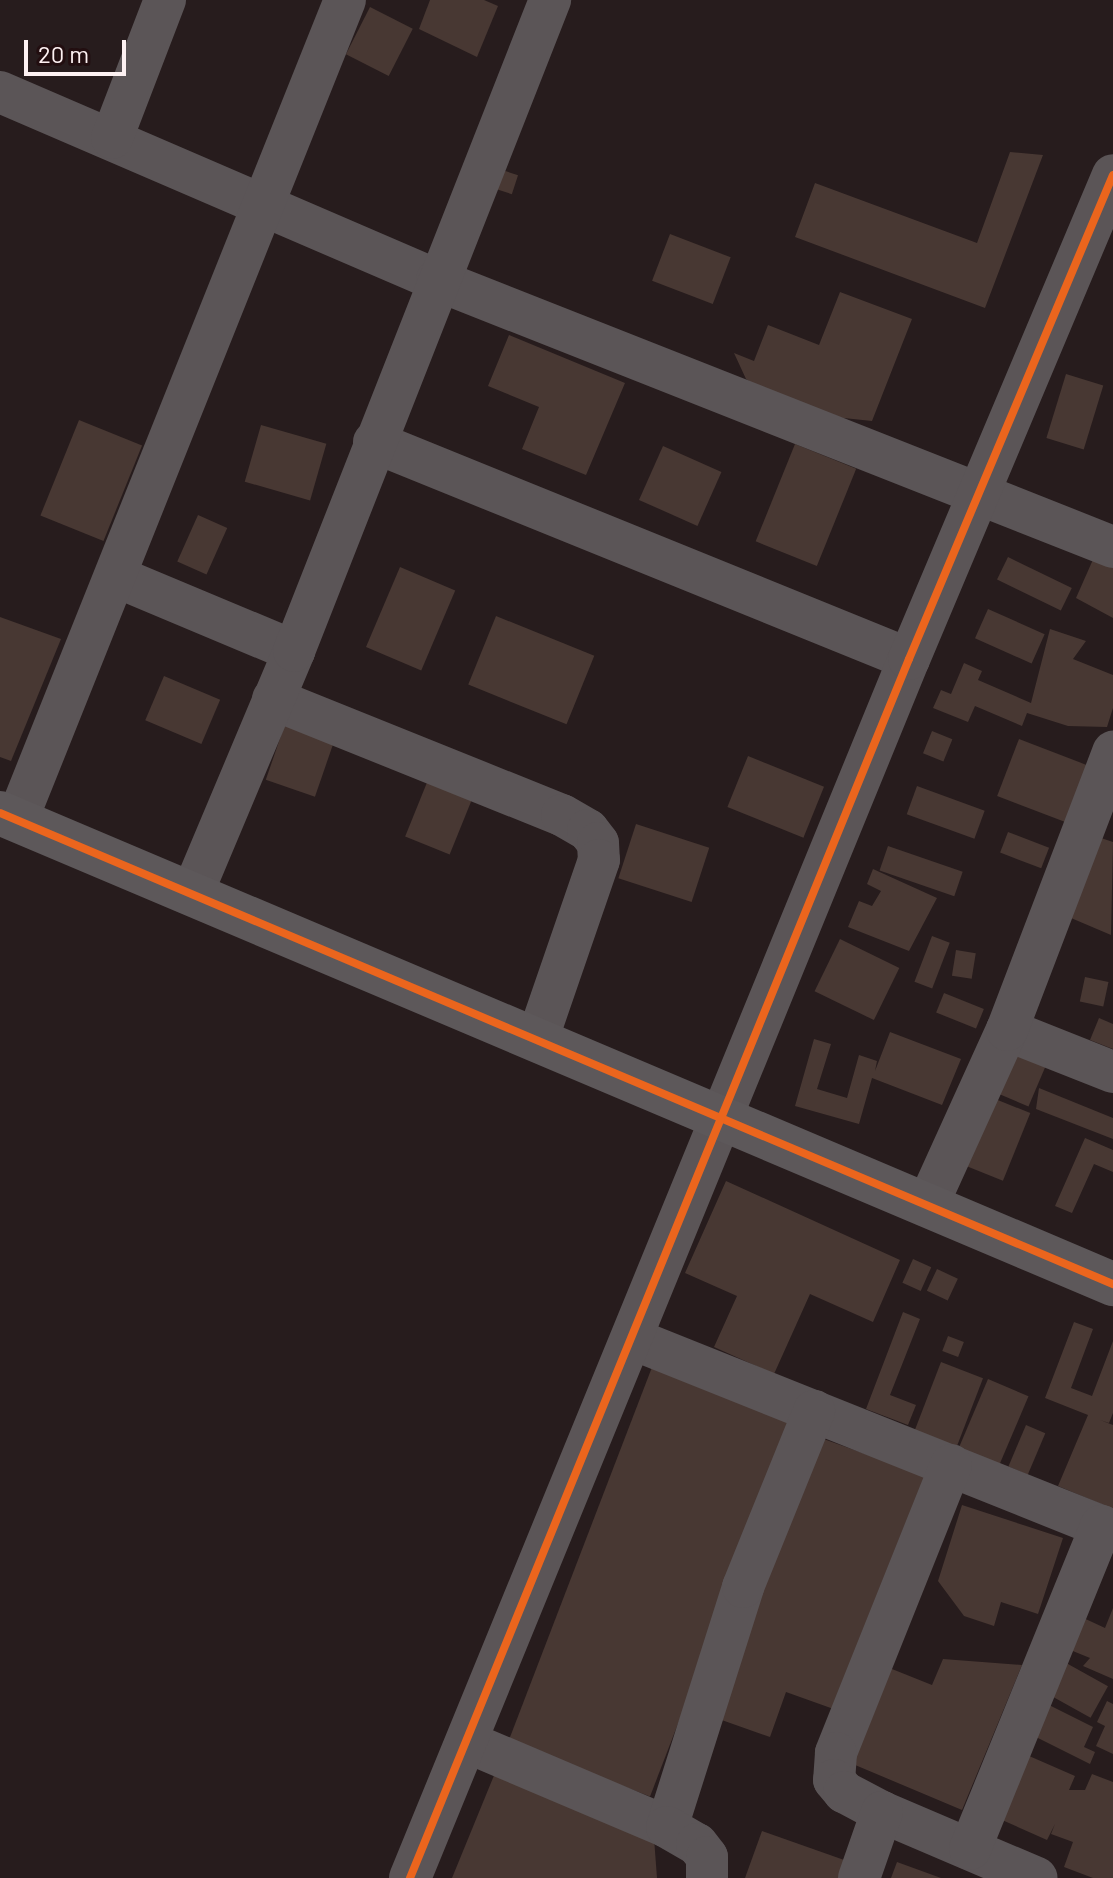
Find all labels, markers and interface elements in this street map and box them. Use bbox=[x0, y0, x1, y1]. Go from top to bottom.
scale bar bbox=[28, 24, 130, 74]
text: 20 m bbox=[38, 39, 89, 68]

